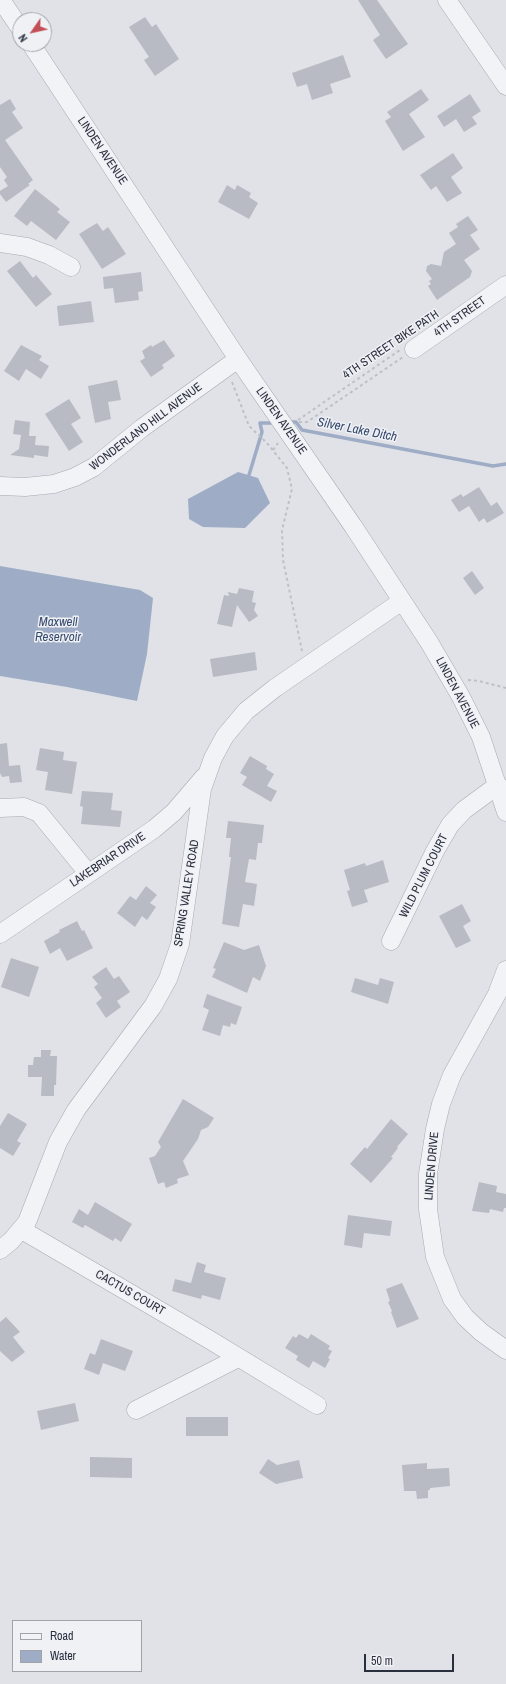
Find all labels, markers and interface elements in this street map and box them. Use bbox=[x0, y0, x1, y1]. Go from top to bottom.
north arrow bbox=[12, 12, 52, 52]
text: N bbox=[15, 32, 31, 45]
street label: LINDEN AVENUE bbox=[74, 114, 130, 188]
street label: 4TH STREET bbox=[431, 294, 489, 340]
street label: 4TH STREET BIKE PATH bbox=[340, 307, 442, 383]
street label: WONDERLAND HILL AVENUE bbox=[87, 380, 205, 474]
street label: LINDEN AVENUE bbox=[253, 385, 309, 457]
water label: Silver Lake Ditch bbox=[316, 415, 398, 445]
water label: Maxwell Reservoir bbox=[35, 615, 81, 646]
street label: LINDEN AVENUE bbox=[432, 655, 482, 731]
street label: LAKEBRIAR DRIVE bbox=[67, 829, 149, 891]
street label: WILD PLUM COURT bbox=[397, 832, 451, 920]
street label: SPRING VALLEY ROAD bbox=[171, 838, 203, 948]
street label: LINDEN DRIVE bbox=[422, 1131, 442, 1201]
street label: CACTUS COURT bbox=[93, 1267, 167, 1319]
legend bbox=[12, 1620, 142, 1672]
text: Road bbox=[50, 1628, 74, 1644]
scale bar bbox=[366, 1646, 456, 1672]
text: Water bbox=[50, 1648, 76, 1664]
text: 50 m bbox=[371, 1653, 393, 1669]

